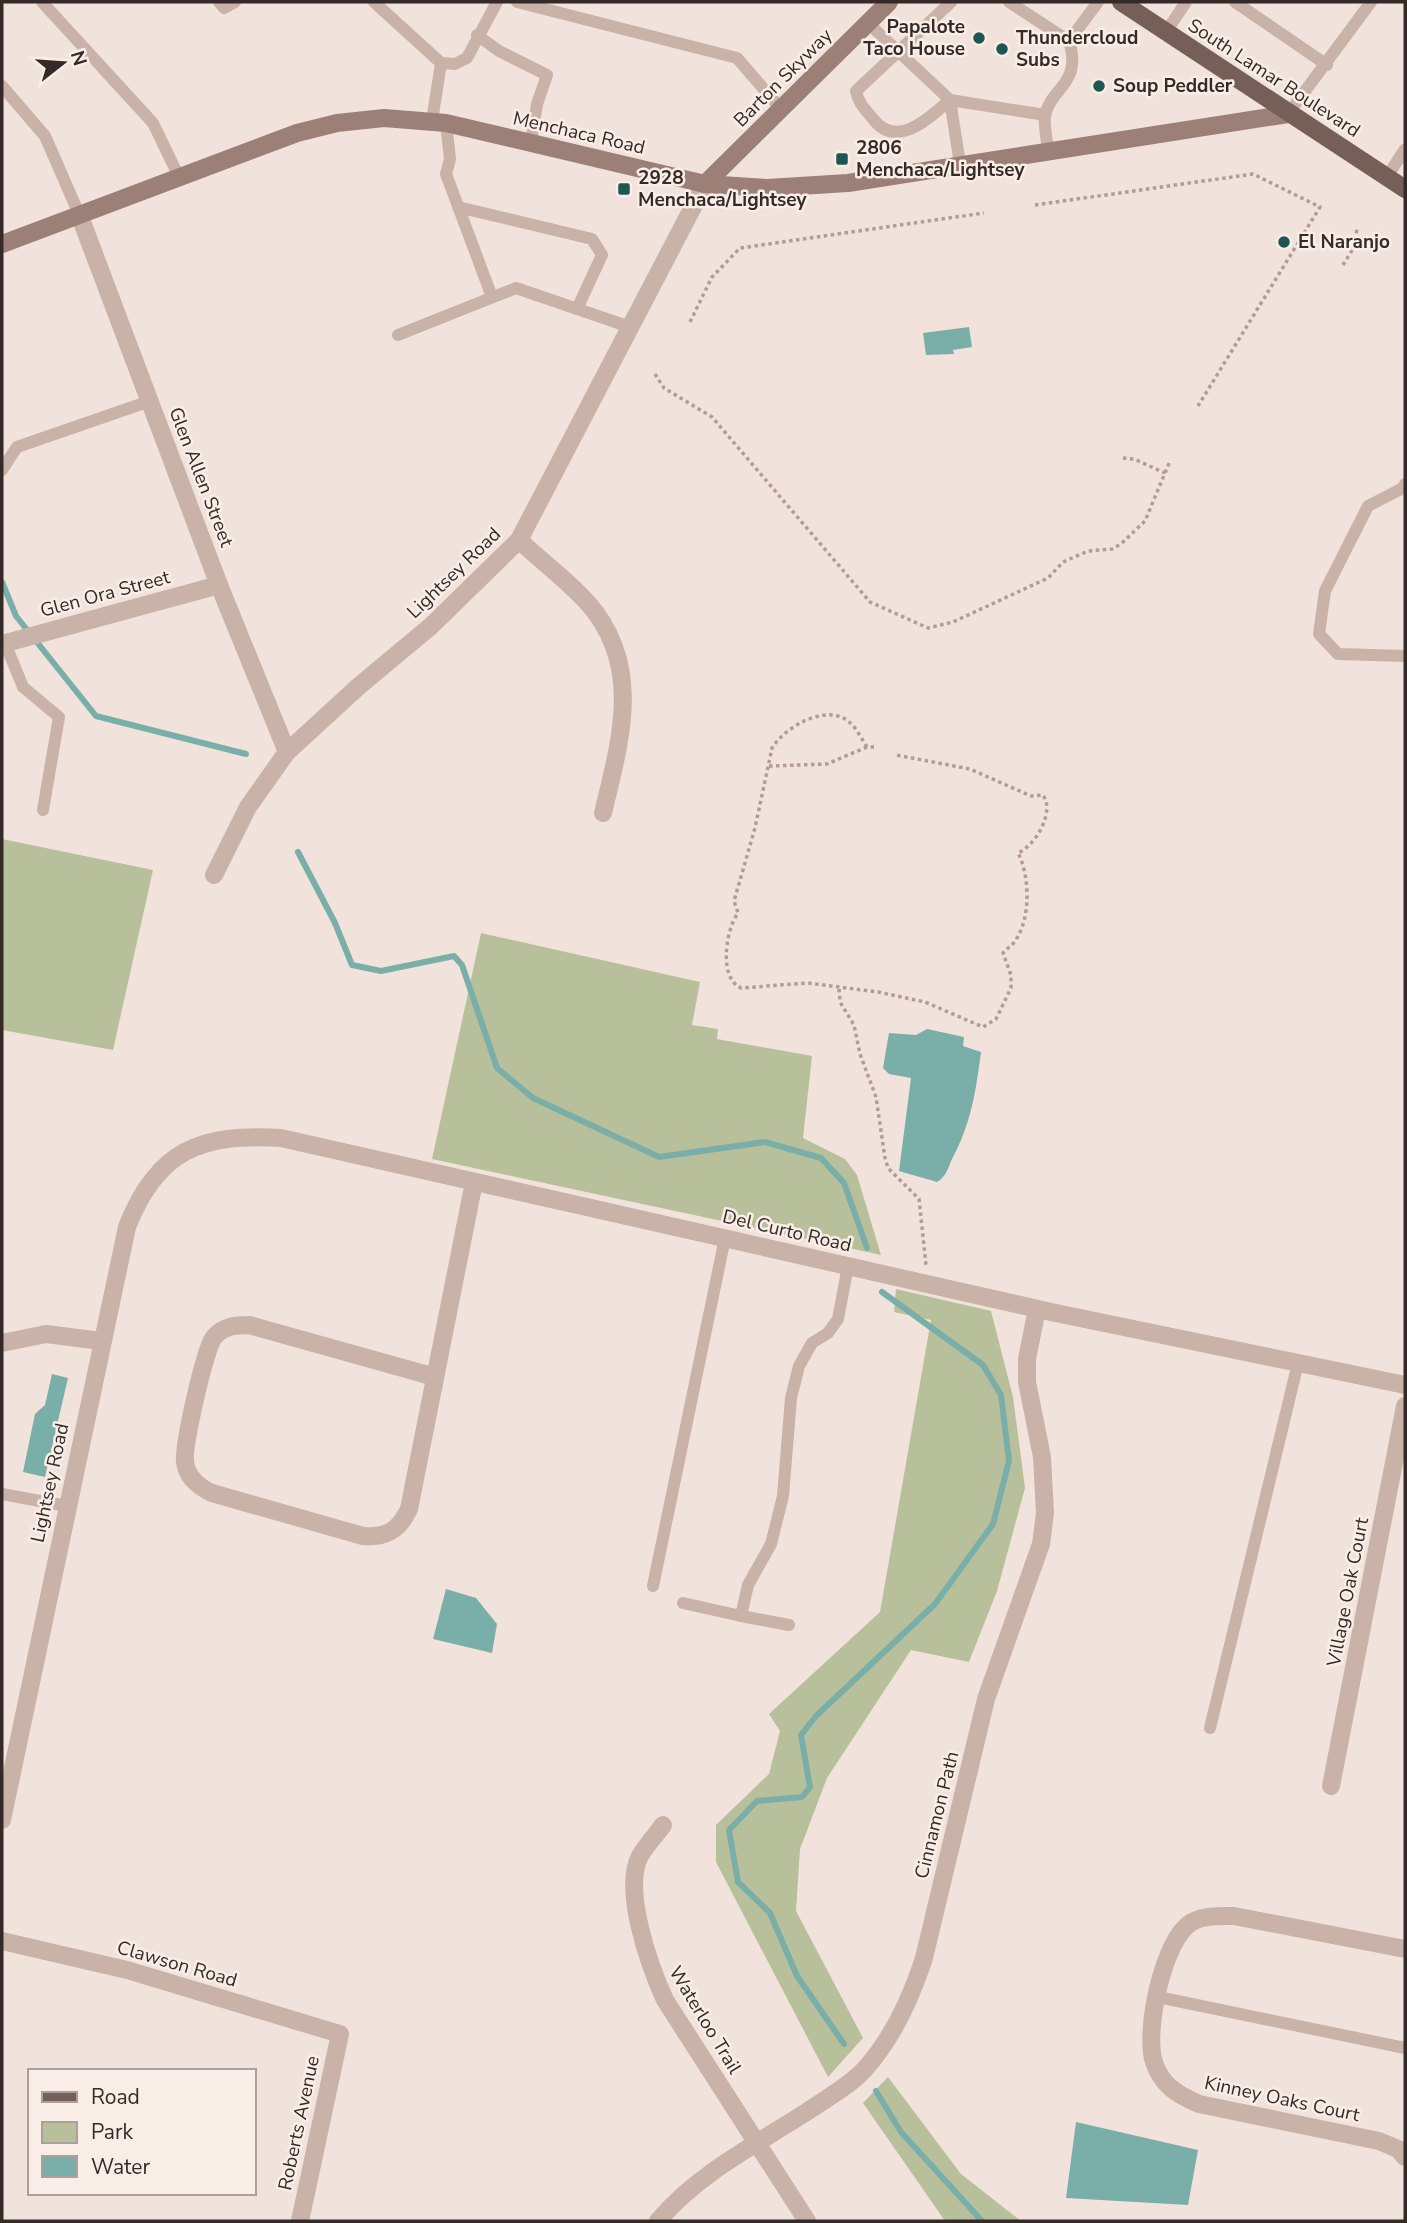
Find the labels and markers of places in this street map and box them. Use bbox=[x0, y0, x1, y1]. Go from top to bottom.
place label: Papalote Taco House bbox=[863, 14, 965, 62]
place label: Thundercloud Subs bbox=[1016, 25, 1138, 73]
marker: Papalote Taco House bbox=[971, 30, 987, 46]
marker: Thundercloud Subs bbox=[994, 41, 1010, 57]
place label: Soup Peddler bbox=[1113, 73, 1233, 99]
marker: Soup Peddler bbox=[1091, 78, 1107, 94]
place label: 2806 Menchaca/Lightsey bbox=[856, 135, 1025, 183]
marker: 2806 Menchaca/Lightsey bbox=[834, 151, 850, 167]
place label: 2928 Menchaca/Lightsey bbox=[638, 165, 807, 213]
marker: 2928 Menchaca/Lightsey bbox=[616, 181, 632, 197]
place label: El Naranjo bbox=[1298, 229, 1390, 255]
marker: El Naranjo bbox=[1276, 234, 1292, 250]

